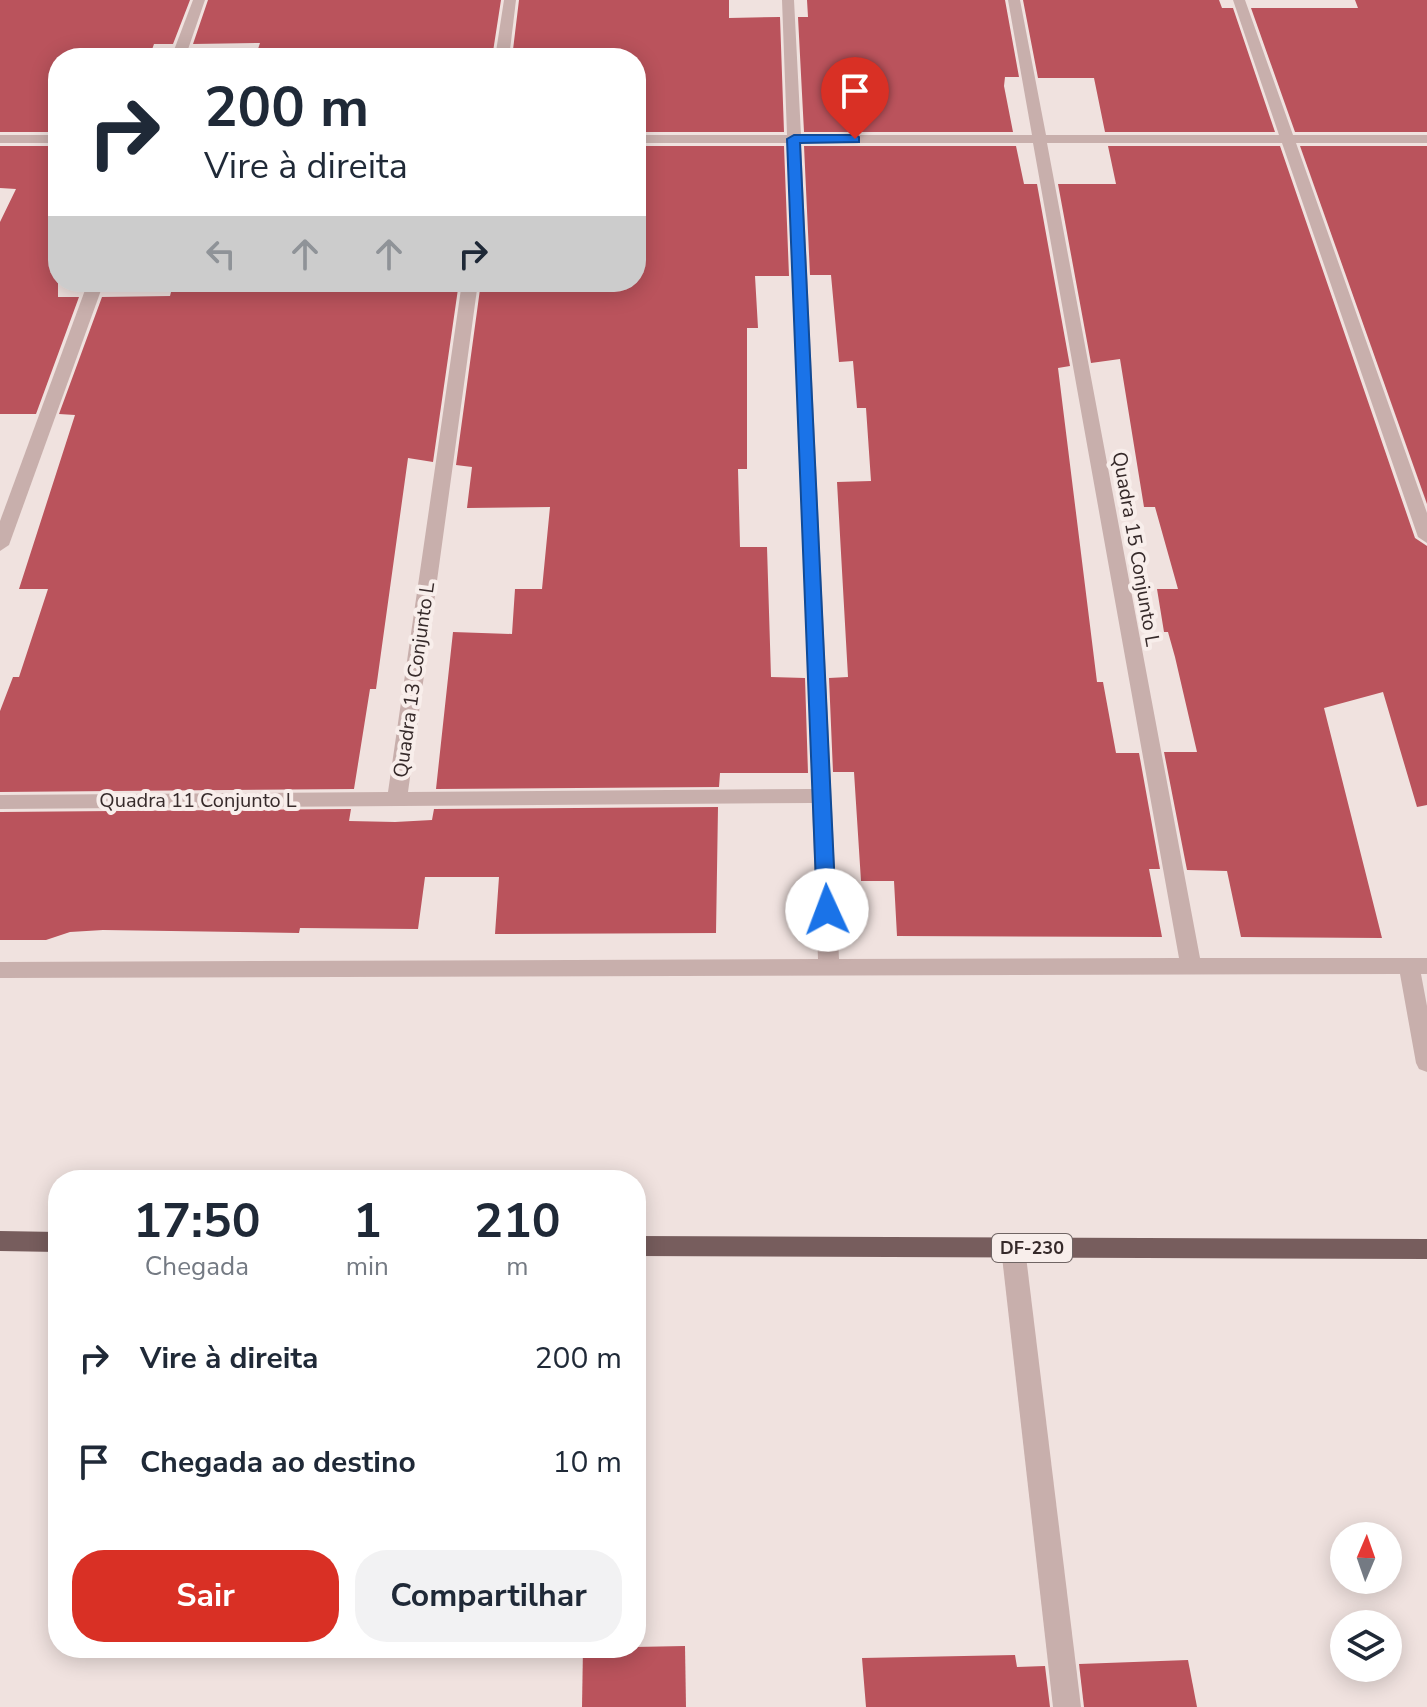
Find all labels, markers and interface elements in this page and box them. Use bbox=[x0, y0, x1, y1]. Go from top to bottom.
pin bbox=[821, 57, 889, 139]
text: 200 m bbox=[204, 69, 369, 146]
icon: arrive bbox=[833, 69, 877, 113]
icon: right bbox=[72, 80, 176, 184]
text: Vire à direita bbox=[204, 142, 408, 191]
icon: left bbox=[199, 232, 243, 276]
icon: ahead bbox=[283, 232, 327, 276]
icon: ahead bbox=[367, 232, 411, 276]
icon: right bbox=[451, 232, 495, 276]
street label: Quadra 15 Conjunto L bbox=[1106, 449, 1166, 649]
street label: Quadra 13 Conjunto L bbox=[387, 580, 441, 780]
street label: Quadra 11 Conjunto L bbox=[99, 787, 297, 814]
position arrow bbox=[785, 868, 869, 952]
text: 17:50 bbox=[133, 1188, 260, 1254]
text: 1 bbox=[353, 1188, 382, 1254]
text: 210 bbox=[474, 1188, 561, 1254]
road number: DF-230 bbox=[992, 1234, 1072, 1262]
text: Chegada bbox=[145, 1249, 249, 1284]
text: min bbox=[346, 1249, 389, 1284]
text: m bbox=[506, 1249, 529, 1284]
icon: right bbox=[72, 1336, 116, 1380]
text: Vire à direita bbox=[140, 1338, 318, 1379]
text: 200 m bbox=[535, 1338, 622, 1379]
icon: arrive bbox=[72, 1440, 116, 1484]
text: Chegada ao destino bbox=[140, 1442, 416, 1483]
text: 10 m bbox=[553, 1442, 622, 1483]
north arrow bbox=[1330, 1522, 1402, 1594]
map controls bbox=[1330, 1522, 1402, 1682]
button: Sair bbox=[72, 1550, 339, 1642]
button: Compartilhar bbox=[355, 1550, 622, 1642]
button: layers bbox=[1330, 1610, 1402, 1682]

